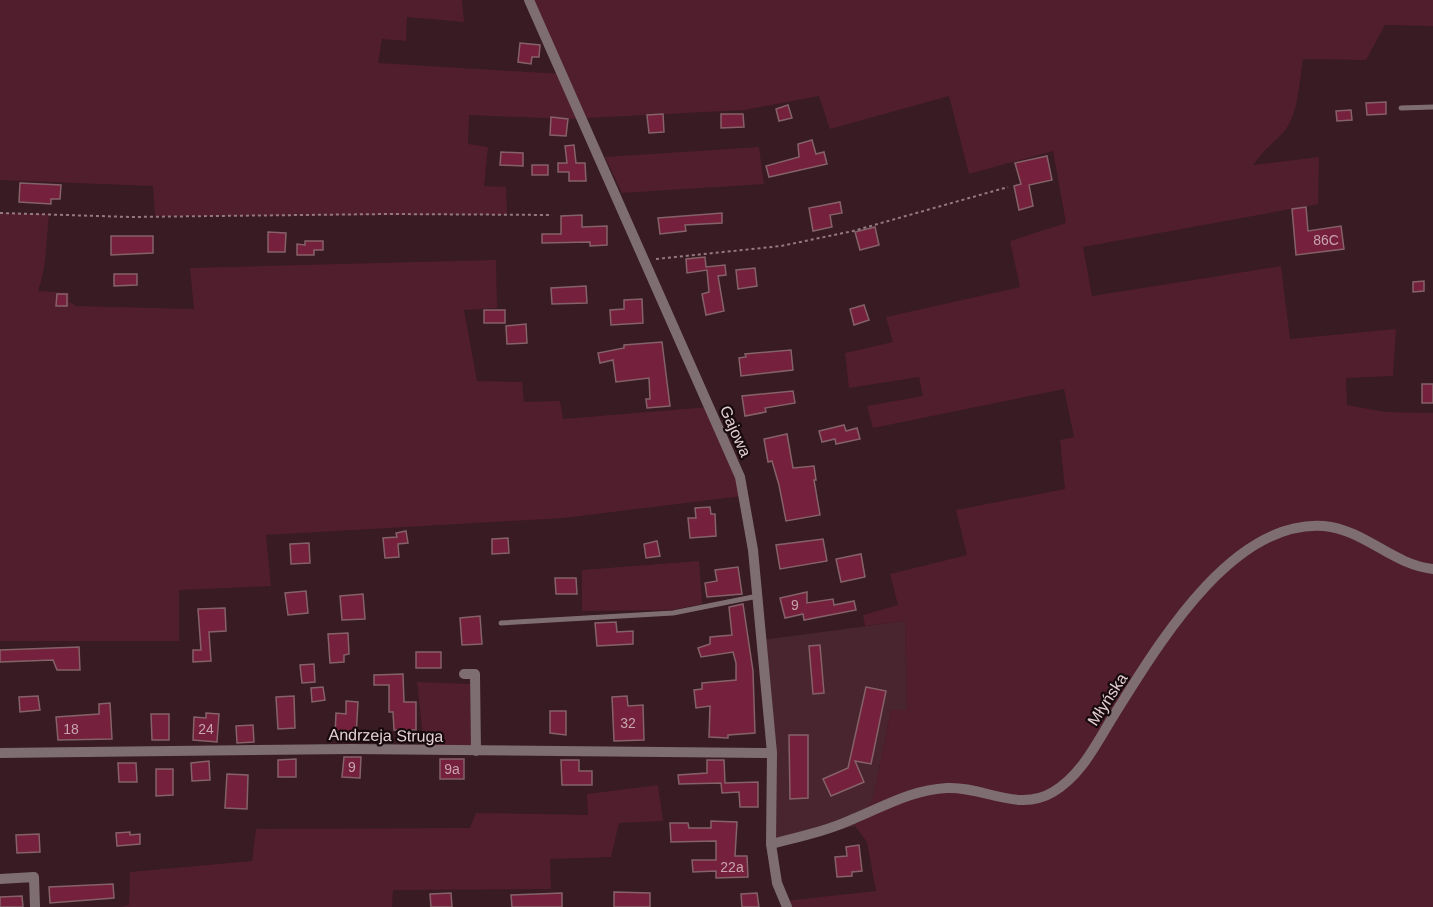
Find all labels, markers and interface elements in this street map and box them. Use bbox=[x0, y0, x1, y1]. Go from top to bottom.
house number: 86C bbox=[1313, 232, 1339, 248]
street label: Gajowa bbox=[717, 403, 754, 460]
house number: 9 bbox=[791, 597, 799, 613]
street label: Młyńska bbox=[1084, 670, 1131, 729]
house number: 32 bbox=[620, 715, 636, 731]
house number: 18 bbox=[63, 721, 79, 737]
house number: 24 bbox=[198, 721, 214, 737]
street label: Andrzeja Struga bbox=[328, 726, 444, 745]
house number: 9 bbox=[348, 759, 356, 775]
house number: 9a bbox=[444, 761, 460, 777]
house number: 22a bbox=[720, 859, 744, 875]

